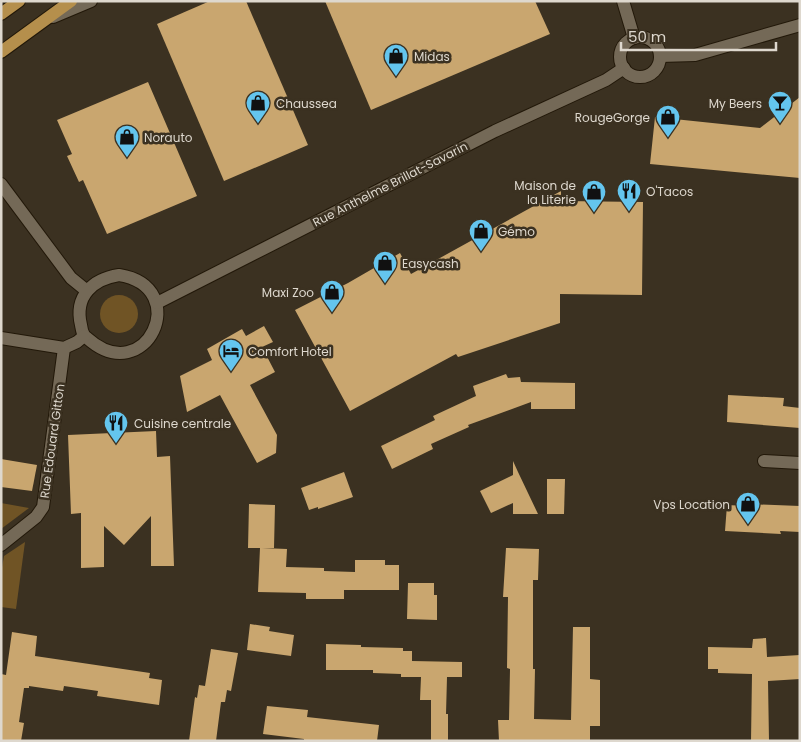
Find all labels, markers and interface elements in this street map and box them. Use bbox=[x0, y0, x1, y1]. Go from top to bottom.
scale bar bbox=[621, 20, 776, 52]
text: 50 m bbox=[628, 26, 666, 47]
shop icon: Midas bbox=[383, 43, 409, 77]
place label: Midas bbox=[414, 48, 450, 65]
shop icon: Chaussea bbox=[245, 90, 271, 124]
bar icon: My Beers bbox=[767, 90, 793, 124]
place label: Chaussea bbox=[276, 95, 337, 112]
place label: My Beers bbox=[709, 95, 762, 112]
shop icon: RougeGorge bbox=[655, 104, 681, 138]
place label: RougeGorge bbox=[575, 109, 650, 126]
shop icon: Norauto bbox=[114, 124, 140, 158]
place label: Norauto bbox=[144, 129, 193, 146]
street label: Rue Anthelme Brillat-Savarin bbox=[310, 137, 470, 231]
place label: Maison de la Literie bbox=[514, 177, 576, 208]
restaurant icon: O'Tacos bbox=[616, 178, 642, 212]
shop icon: Maison de la Literie bbox=[581, 179, 607, 213]
place label: O'Tacos bbox=[646, 183, 693, 200]
shop icon: Gémo bbox=[468, 218, 494, 252]
place label: Gémo bbox=[498, 223, 535, 240]
shop icon: Easycash bbox=[372, 250, 398, 284]
place label: Easycash bbox=[402, 255, 459, 272]
shop icon: Maxi Zoo bbox=[319, 279, 345, 313]
place label: Maxi Zoo bbox=[262, 284, 314, 301]
hotel icon: Comfort Hotel bbox=[218, 338, 244, 372]
place label: Comfort Hotel bbox=[248, 343, 332, 360]
street label: Rue Edouard Gitton bbox=[36, 383, 68, 499]
restaurant icon: Cuisine centrale bbox=[103, 410, 129, 444]
place label: Cuisine centrale bbox=[134, 415, 231, 432]
shop icon: Vps Location bbox=[735, 491, 761, 525]
place label: Vps Location bbox=[653, 496, 730, 513]

